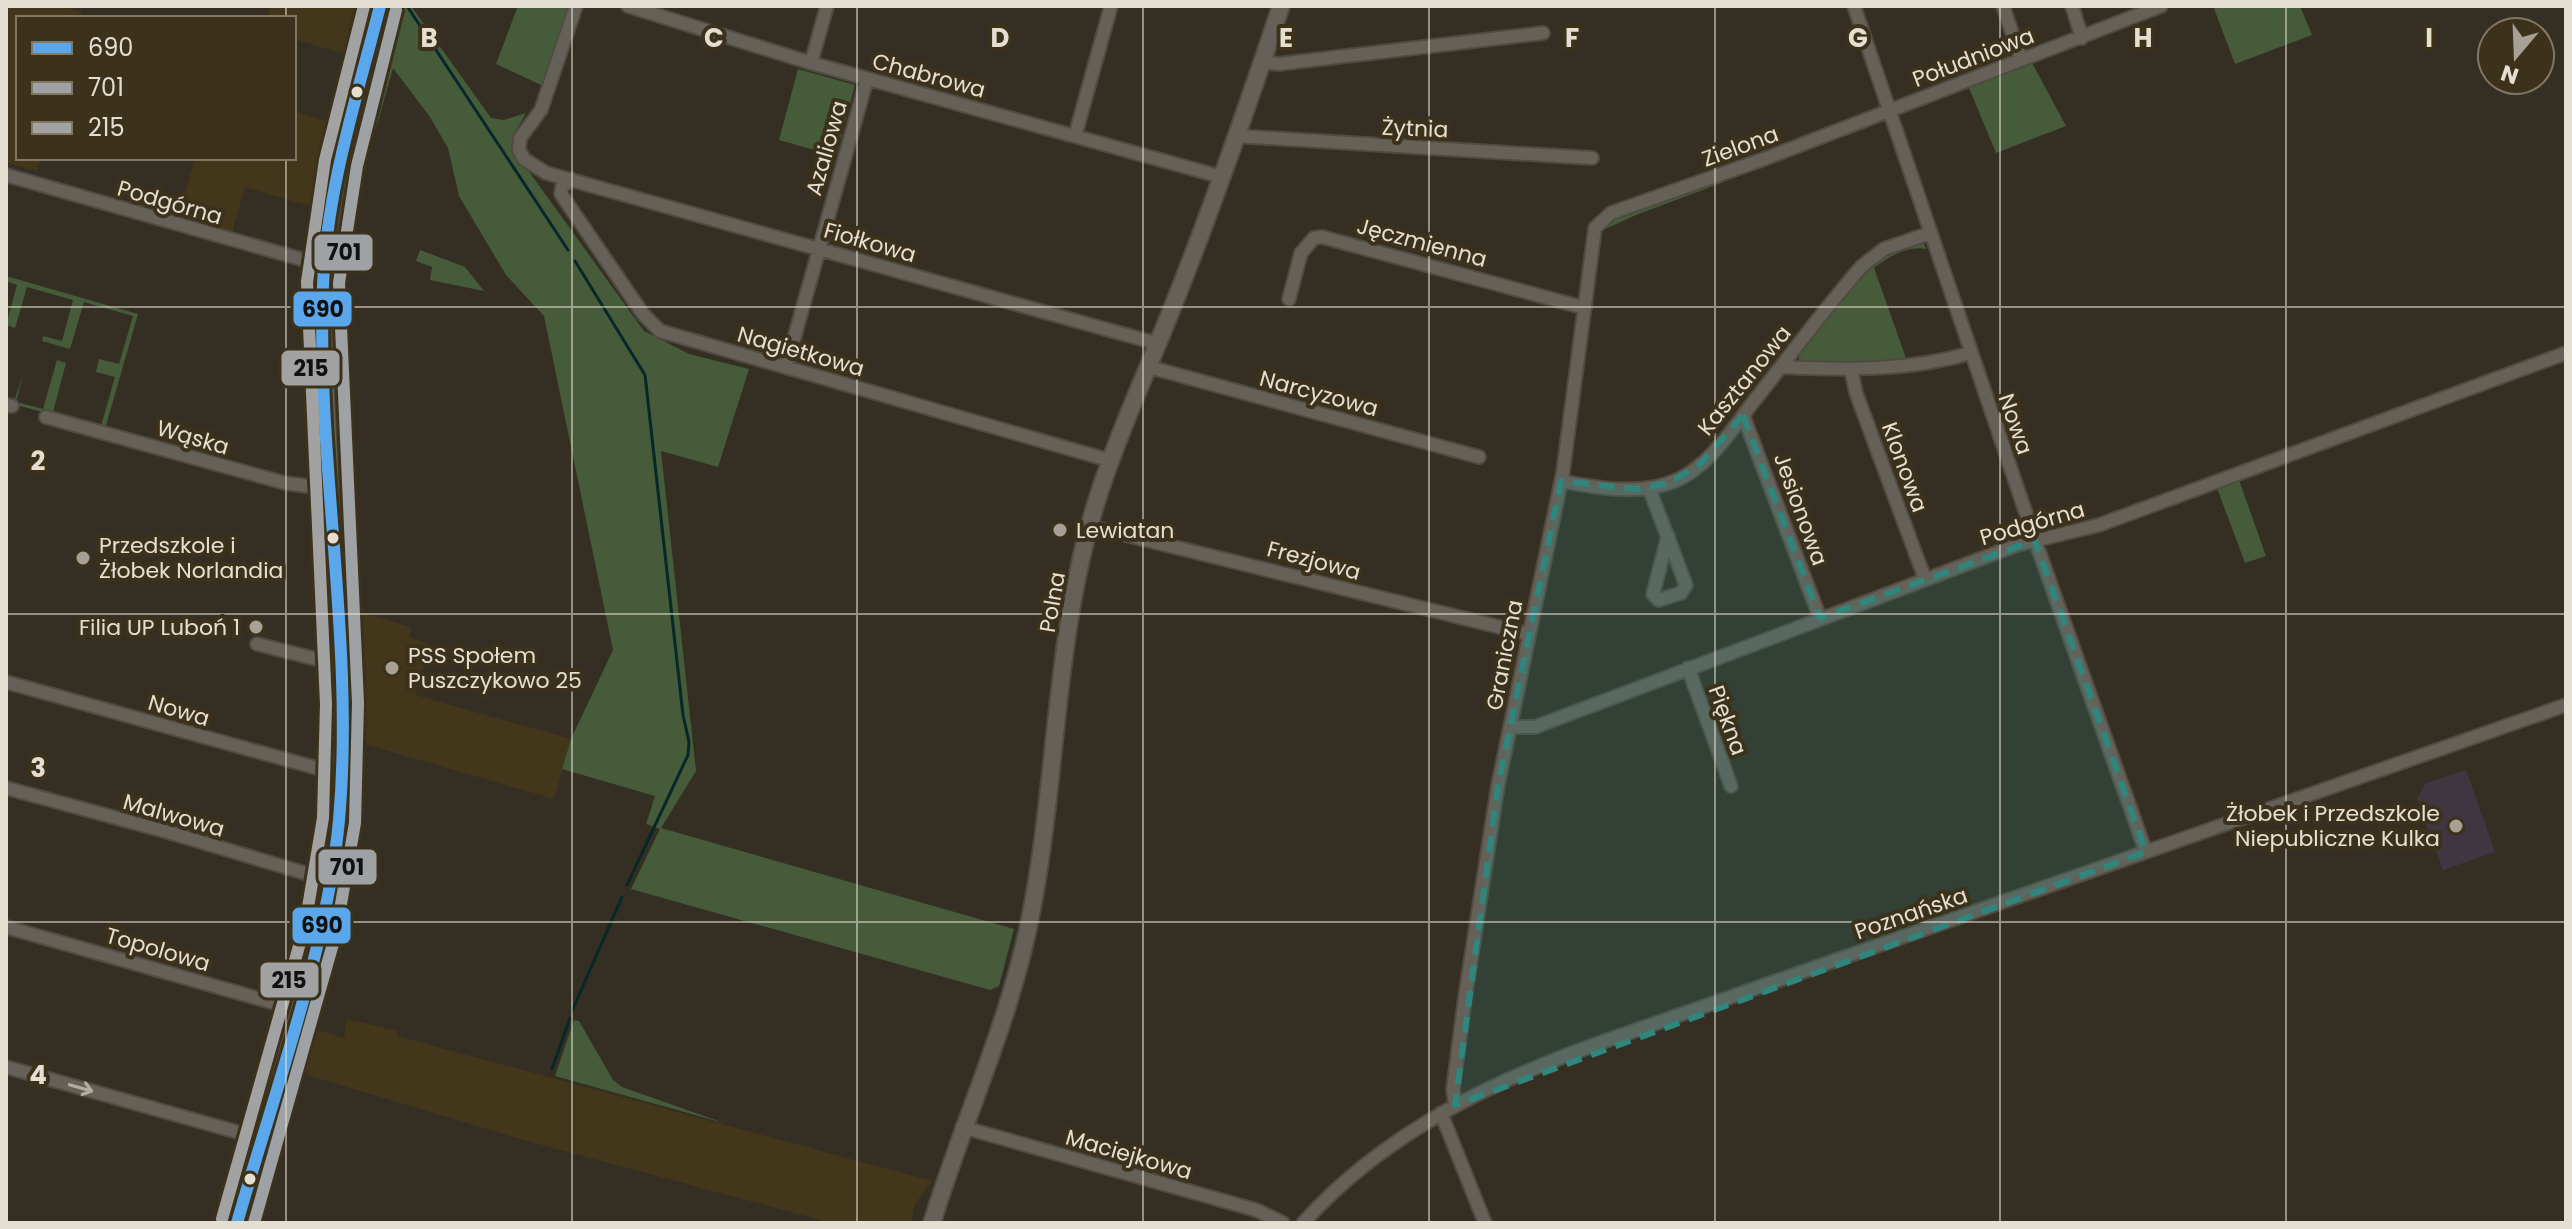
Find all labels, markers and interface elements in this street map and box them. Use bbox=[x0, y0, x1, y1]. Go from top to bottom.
legend bbox=[16, 16, 296, 160]
north arrow bbox=[2476, 16, 2556, 96]
text: B bbox=[420, 20, 438, 56]
text: C bbox=[704, 20, 724, 56]
text: D bbox=[991, 20, 1010, 56]
text: E bbox=[1279, 20, 1293, 56]
text: F bbox=[1565, 20, 1579, 56]
text: G bbox=[1848, 20, 1868, 56]
street label: Południowa bbox=[1908, 20, 2038, 95]
text: H bbox=[2133, 20, 2153, 56]
text: I bbox=[2425, 20, 2433, 56]
text: 690 bbox=[88, 31, 133, 64]
street label: Chabrowa bbox=[869, 45, 989, 105]
text: N bbox=[2497, 57, 2523, 92]
text: 701 bbox=[88, 71, 124, 104]
unlabelled marker bbox=[349, 84, 365, 100]
street label: Azaliowa bbox=[798, 97, 855, 199]
text: 215 bbox=[88, 111, 125, 144]
street label: Żytnia bbox=[1381, 112, 1449, 145]
street label: Zielona bbox=[1698, 118, 1783, 175]
street label: Podgórna bbox=[114, 173, 226, 232]
street label: Jęczmienna bbox=[1353, 210, 1490, 275]
street label: Fiołkowa bbox=[820, 215, 920, 270]
line badge: 701 bbox=[313, 233, 374, 272]
text: 701 bbox=[327, 237, 361, 268]
line badge: 690 bbox=[292, 290, 353, 328]
text: 690 bbox=[302, 294, 344, 325]
street label: Nagietkowa bbox=[734, 319, 868, 384]
street label: Kasztanowa bbox=[1690, 319, 1798, 442]
line badge: 215 bbox=[280, 349, 341, 387]
text: 215 bbox=[293, 353, 329, 384]
street label: Narcyzowa bbox=[1256, 363, 1381, 424]
street label: Nowa bbox=[1991, 390, 2040, 459]
street label: Wąska bbox=[153, 412, 233, 463]
street label: Klonowa bbox=[1874, 418, 1935, 517]
text: 2 bbox=[31, 443, 46, 479]
street label: Jesionowa bbox=[1766, 449, 1835, 570]
street label: Podgórna bbox=[1976, 494, 2088, 553]
place label: Lewiatan bbox=[1076, 515, 1174, 546]
marker: Lewiatan bbox=[1051, 521, 1069, 539]
place label: Przedszkole i Żłobek Norlandia bbox=[99, 530, 284, 586]
unlabelled marker bbox=[325, 530, 341, 546]
street label: Frezjowa bbox=[1264, 533, 1364, 588]
marker: Przedszkole i Żłobek Norlandia bbox=[74, 549, 92, 567]
street label: Polna bbox=[1032, 569, 1073, 635]
street label: Graniczna bbox=[1479, 597, 1530, 713]
place label: Filia UP Luboń 1 bbox=[79, 612, 240, 643]
marker: Filia UP Luboń 1 bbox=[247, 618, 265, 636]
place label: PSS Społem Puszczykowo 25 bbox=[408, 640, 582, 696]
marker: PSS Społem Puszczykowo 25 bbox=[383, 659, 401, 677]
street label: Piękna bbox=[1701, 681, 1754, 759]
street label: Nowa bbox=[145, 687, 213, 734]
text: 3 bbox=[30, 750, 46, 786]
street label: Malwowa bbox=[119, 786, 228, 845]
place label: Żłobek i Przedszkole Niepubliczne Kulka bbox=[2226, 798, 2440, 854]
marker: Żłobek i Przedszkole Niepubliczne Kulka bbox=[2447, 817, 2465, 835]
line badge: 701 bbox=[317, 848, 378, 886]
text: 701 bbox=[330, 852, 364, 883]
street label: Poznańska bbox=[1851, 880, 1972, 947]
line badge: 690 bbox=[291, 906, 352, 945]
text: 690 bbox=[301, 910, 343, 941]
street label: Topolowa bbox=[102, 920, 214, 979]
line badge: 215 bbox=[259, 961, 320, 999]
text: 215 bbox=[271, 965, 307, 996]
text: 4 bbox=[29, 1057, 47, 1093]
one-way arrow bbox=[68, 1081, 94, 1096]
street label: Maciejkowa bbox=[1062, 1122, 1196, 1187]
unlabelled marker bbox=[242, 1171, 258, 1187]

